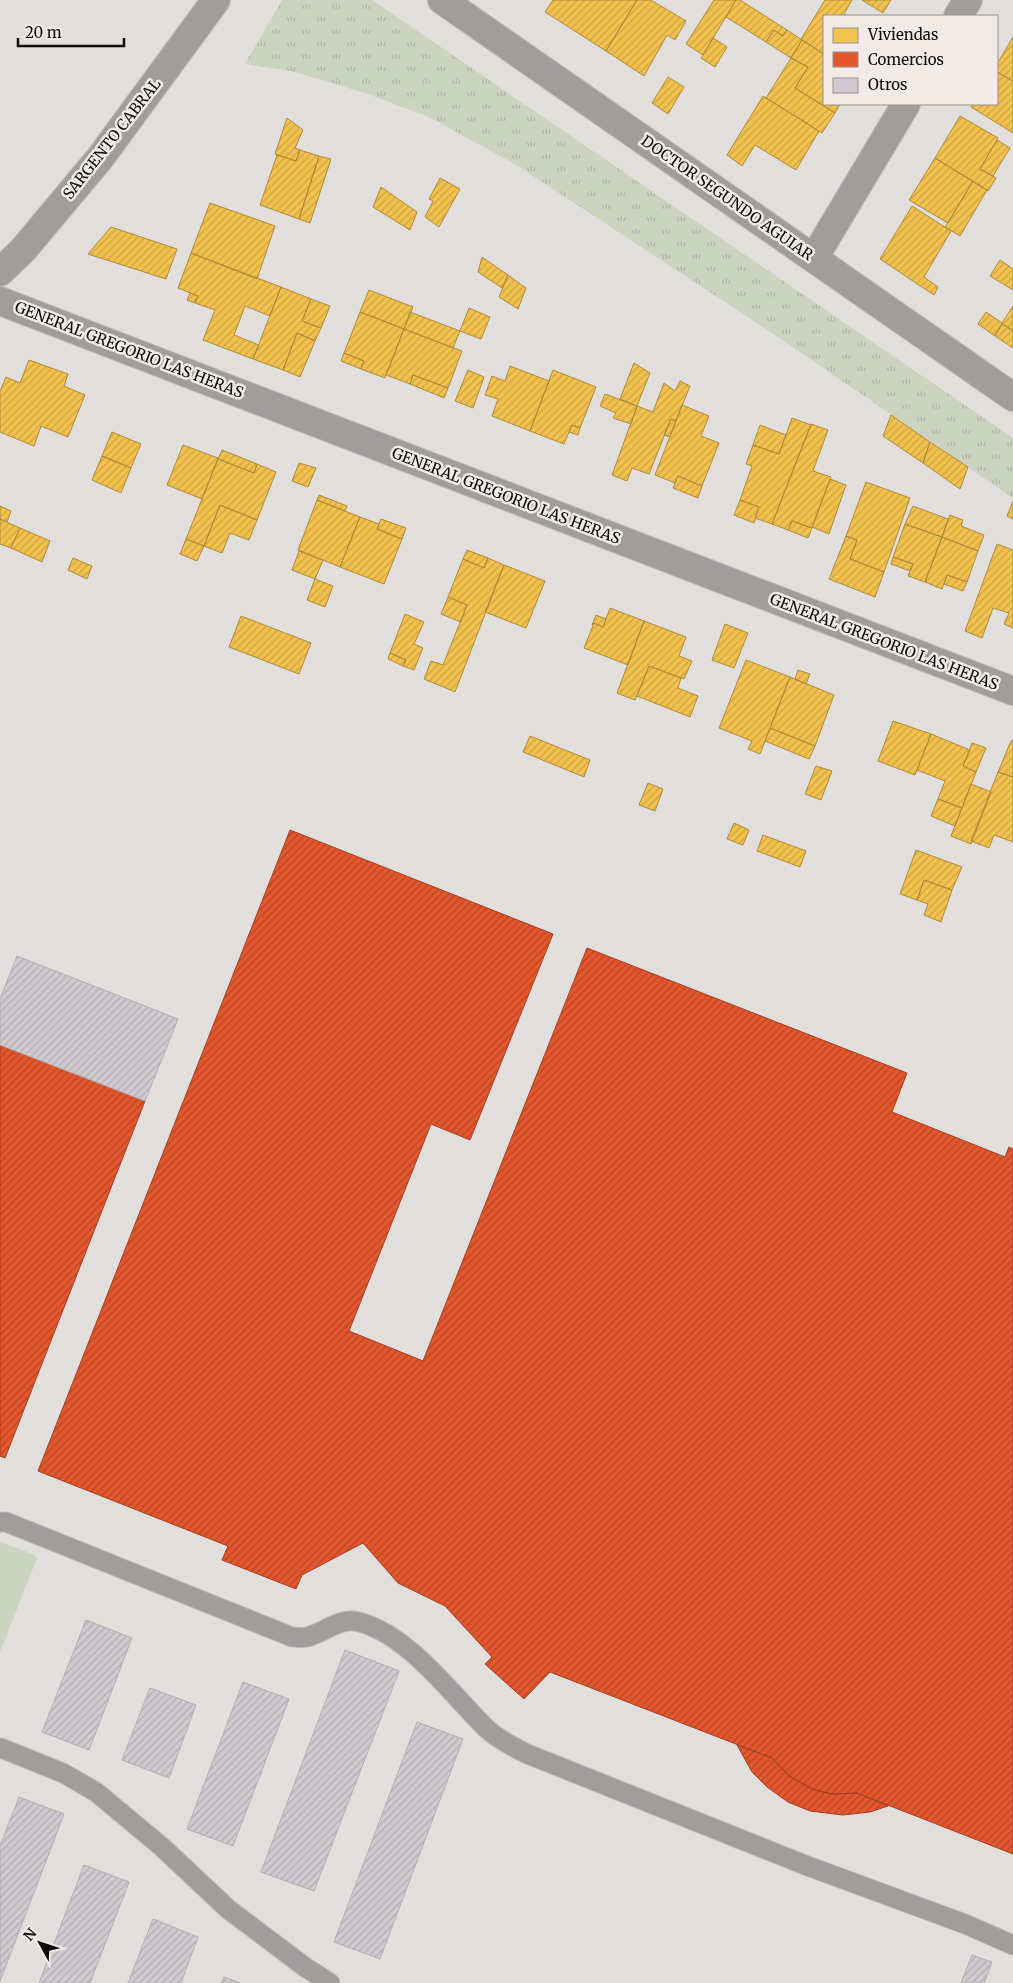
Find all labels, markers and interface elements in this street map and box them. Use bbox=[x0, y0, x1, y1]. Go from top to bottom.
scale bar bbox=[18, 15, 124, 47]
legend bbox=[823, 15, 998, 105]
text: 20 m bbox=[25, 23, 62, 42]
text: Viviendas bbox=[867, 25, 938, 44]
text: Comercios bbox=[868, 50, 944, 69]
street label: SARGENTO CABRAL bbox=[59, 74, 165, 203]
text: Otros bbox=[868, 75, 907, 94]
street label: DOCTOR SEGUNDO AGUIAR bbox=[638, 131, 817, 265]
street label: GENERAL GREGORIO LAS HERAS bbox=[12, 297, 246, 402]
street label: GENERAL GREGORIO LAS HERAS bbox=[389, 443, 623, 548]
street label: GENERAL GREGORIO LAS HERAS bbox=[767, 589, 1001, 694]
north arrow bbox=[15, 1918, 65, 1968]
text: N bbox=[20, 1925, 40, 1945]

